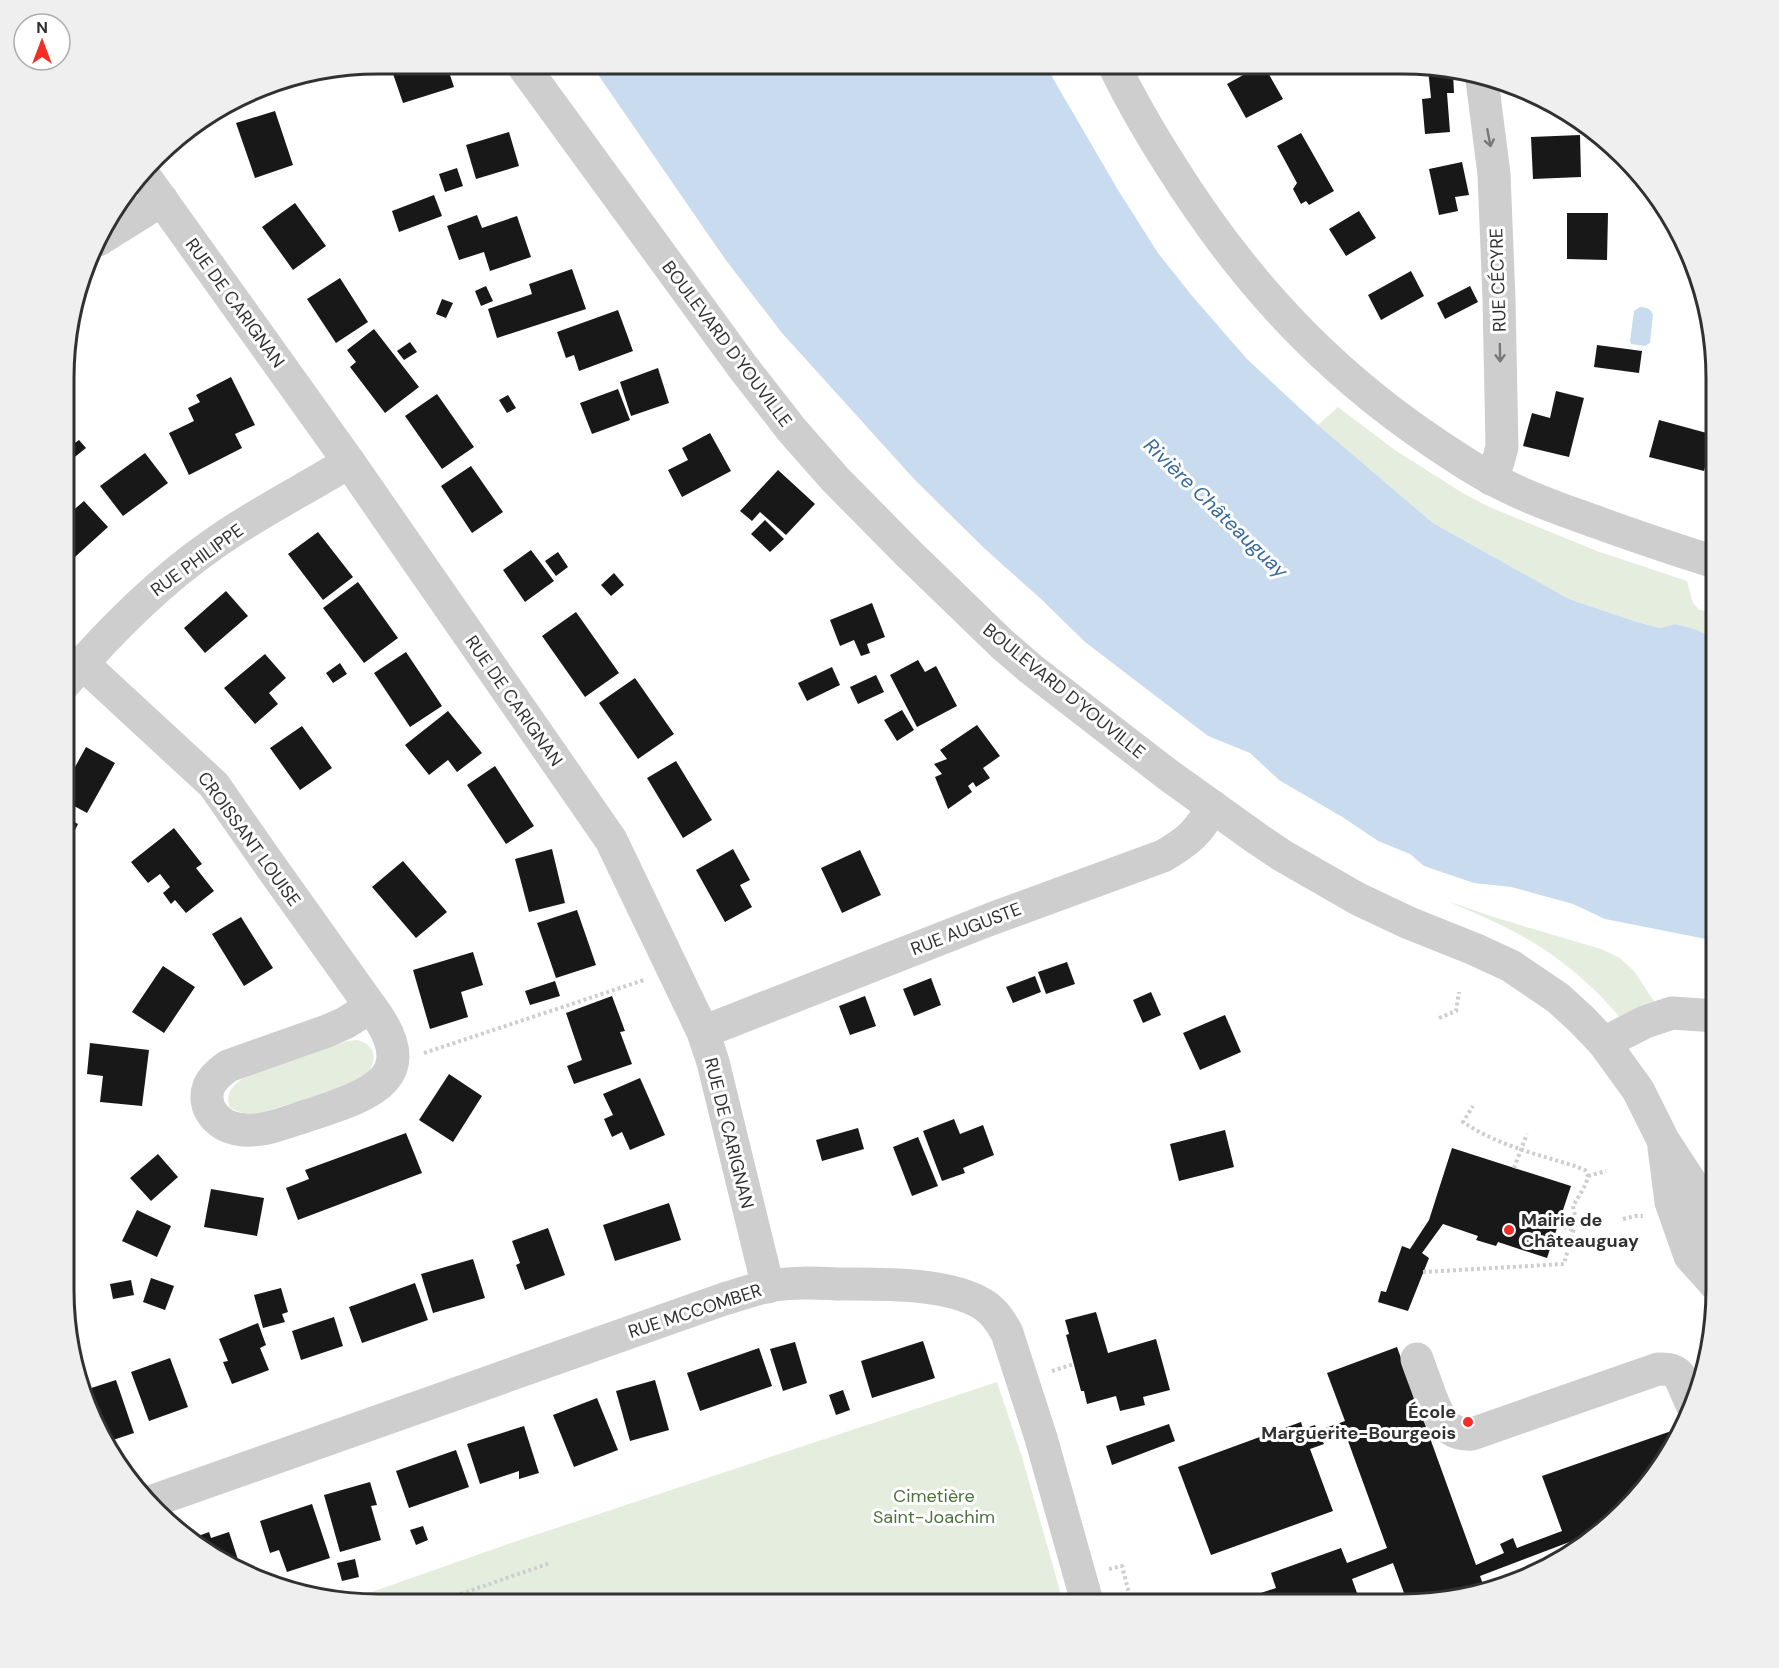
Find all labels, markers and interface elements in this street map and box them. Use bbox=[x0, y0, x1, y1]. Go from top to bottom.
north arrow bbox=[12, 12, 72, 72]
text: N bbox=[36, 17, 48, 38]
one-way arrow bbox=[1484, 127, 1495, 147]
street label: RUE CÉCYRE bbox=[1484, 228, 1512, 332]
street label: RUE DE CARIGNAN bbox=[180, 233, 290, 373]
street label: BOULEVARD D'YOUVILLE bbox=[657, 256, 797, 432]
one-way arrow bbox=[1494, 343, 1506, 363]
water label: Rivière Châteauguay bbox=[1138, 432, 1294, 584]
street label: RUE PHILIPPE bbox=[146, 518, 248, 602]
street label: BOULEVARD D'YOUVILLE bbox=[978, 618, 1150, 764]
street label: RUE DE CARIGNAN bbox=[460, 631, 568, 771]
street label: CROISSANT LOUISE bbox=[192, 767, 306, 911]
street label: RUE AUGUSTE bbox=[907, 897, 1025, 961]
street label: RUE DE CARIGNAN bbox=[699, 1055, 759, 1211]
place label: Mairie de Châteauguay bbox=[1521, 1208, 1639, 1253]
marker: Mairie de Châteauguay bbox=[1502, 1223, 1516, 1237]
street label: RUE MCCOMBER bbox=[625, 1278, 765, 1344]
place label: École Marguerite-Bourgeois bbox=[1261, 1400, 1456, 1445]
marker: École Marguerite-Bourgeois bbox=[1461, 1415, 1475, 1429]
park label: Cimetière Saint-Joachim bbox=[873, 1484, 995, 1529]

